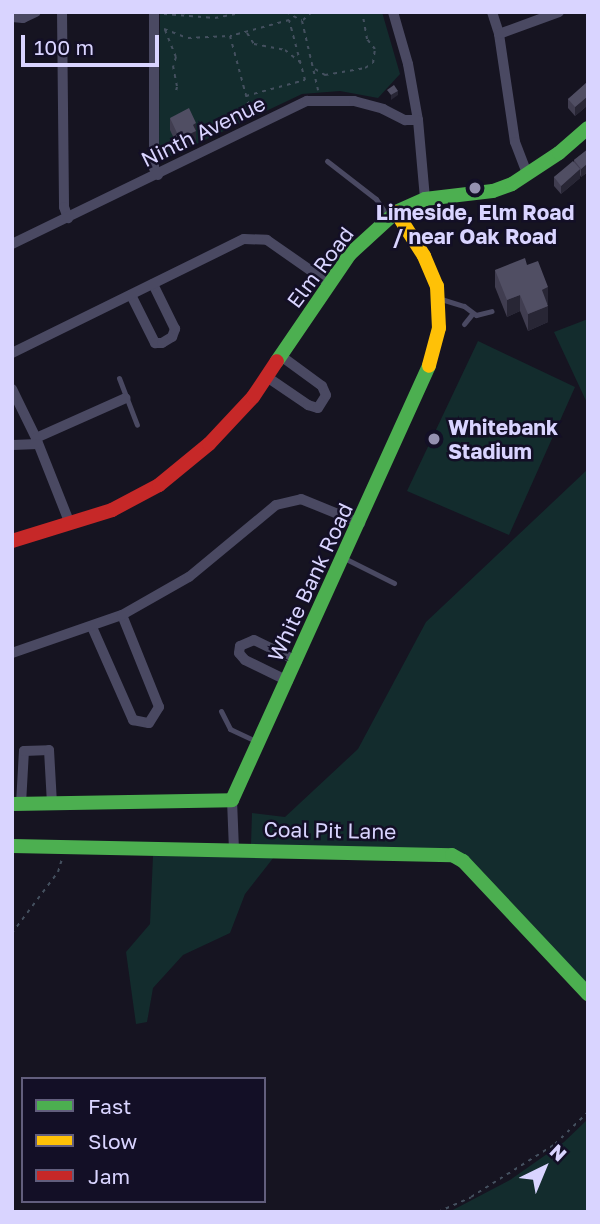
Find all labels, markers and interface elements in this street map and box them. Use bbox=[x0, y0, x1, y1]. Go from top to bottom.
scale bar bbox=[24, 21, 163, 65]
text: 100 m bbox=[34, 34, 94, 60]
street label: Ninth Avenue bbox=[137, 90, 269, 172]
marker: Limeside, Elm Road / near Oak Road bbox=[467, 180, 483, 196]
place label: Limeside, Elm Road / near Oak Road bbox=[376, 199, 574, 249]
street label: Elm Road bbox=[281, 222, 359, 312]
place label: Whitebank Stadium bbox=[448, 414, 558, 464]
marker: Whitebank Stadium bbox=[426, 431, 442, 447]
street label: White Bank Road bbox=[262, 499, 358, 665]
street label: Coal Pit Lane bbox=[263, 816, 397, 844]
legend bbox=[21, 1077, 266, 1203]
text: Fast bbox=[88, 1093, 131, 1119]
text: Slow bbox=[88, 1128, 137, 1154]
north arrow bbox=[509, 1133, 579, 1203]
text: N bbox=[546, 1139, 572, 1166]
text: Jam bbox=[88, 1163, 130, 1189]

